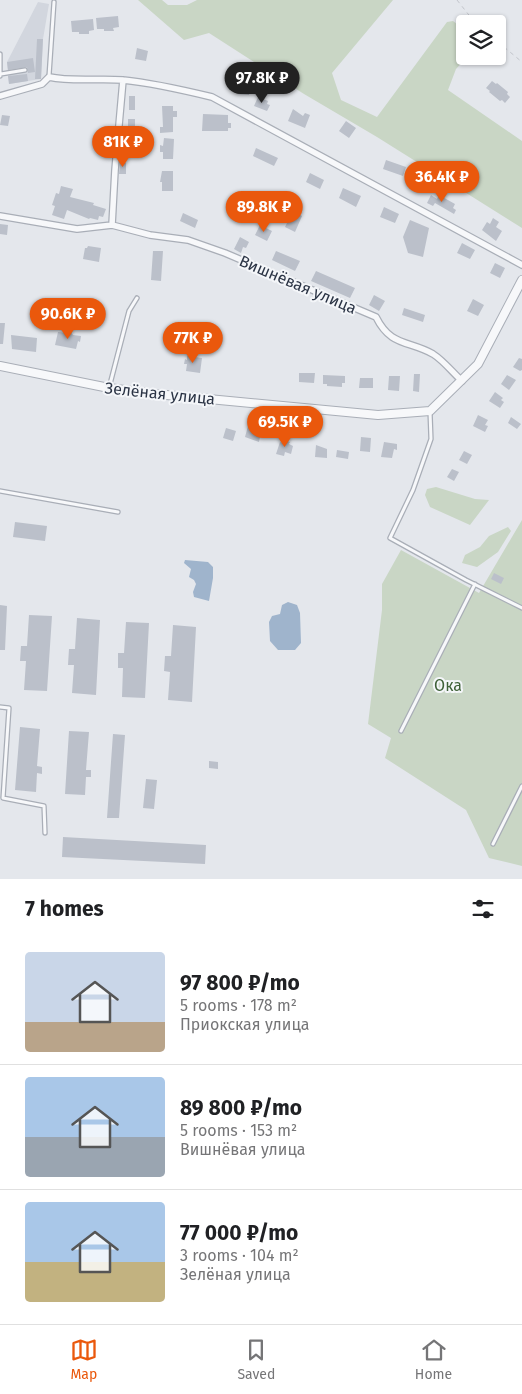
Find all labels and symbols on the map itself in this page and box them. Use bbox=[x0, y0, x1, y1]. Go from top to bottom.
pin: 97.8K ₽ bbox=[216, 62, 308, 104]
pin: 81K ₽ bbox=[88, 126, 158, 168]
pin: 36.4K ₽ bbox=[396, 160, 488, 203]
pin: 89.8K ₽ bbox=[218, 190, 310, 233]
street label: Вишнёвая улица bbox=[236, 251, 359, 318]
pin: 90.6K ₽ bbox=[22, 298, 114, 340]
pin: 77K ₽ bbox=[158, 322, 228, 364]
street label: Зелёная улица bbox=[104, 378, 216, 409]
pin: 69.5K ₽ bbox=[239, 406, 331, 448]
park label: Ока bbox=[434, 676, 462, 695]

